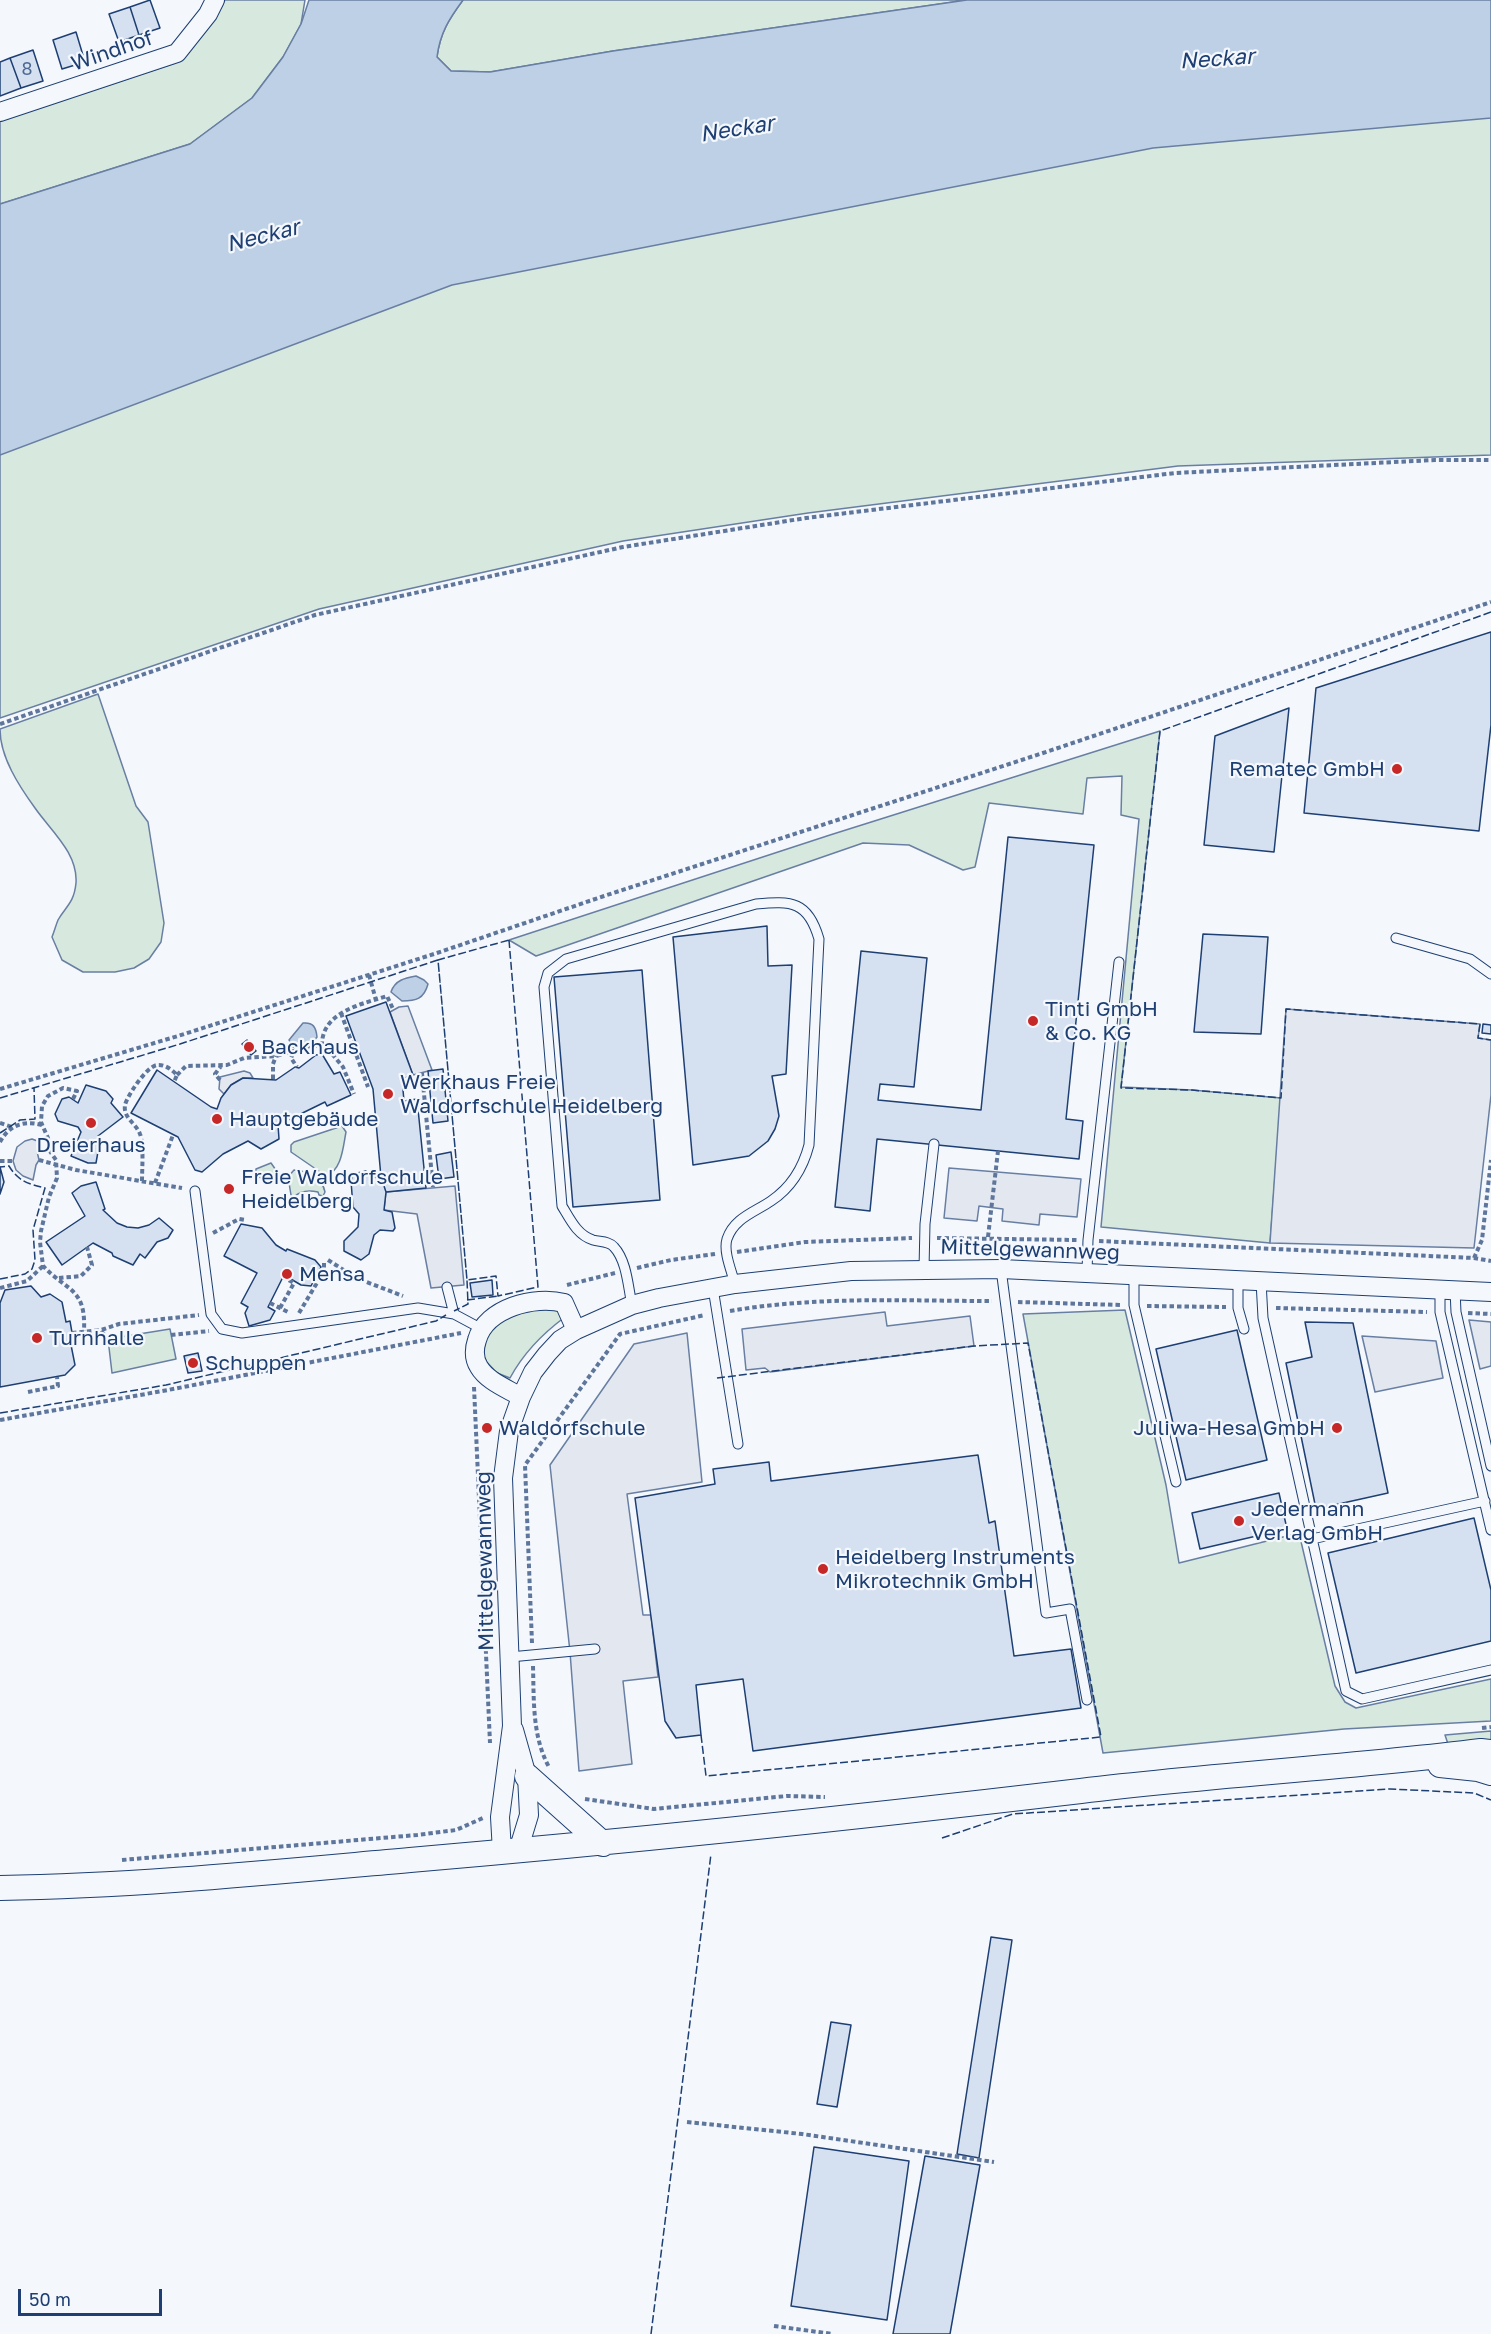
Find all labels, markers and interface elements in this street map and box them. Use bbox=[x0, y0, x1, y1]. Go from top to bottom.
street label: Windhof bbox=[68, 25, 156, 77]
water label: Neckar bbox=[1179, 43, 1255, 75]
house number: 8 bbox=[22, 58, 32, 80]
water label: Neckar bbox=[698, 110, 776, 148]
water label: Neckar bbox=[224, 214, 302, 258]
place label: Rematec GmbH bbox=[1229, 756, 1385, 782]
marker: Rematec GmbH bbox=[1390, 762, 1404, 776]
place label: Tinti GmbH & Co. KG bbox=[1045, 996, 1158, 1046]
marker: Tinti GmbH & Co. KG bbox=[1026, 1014, 1040, 1028]
place label: Backhaus bbox=[261, 1034, 359, 1060]
marker: Backhaus bbox=[242, 1040, 256, 1054]
place label: Werkhaus Freie Waldorfschule Heidelberg bbox=[400, 1069, 663, 1119]
marker: Werkhaus Freie Waldorfschule Heidelberg bbox=[381, 1087, 395, 1101]
place label: Hauptgebäude bbox=[229, 1106, 379, 1132]
marker: Hauptgebäude bbox=[210, 1112, 224, 1126]
marker: Dreierhaus bbox=[84, 1116, 98, 1130]
place label: Dreierhaus bbox=[36, 1132, 146, 1158]
place label: Freie Waldorfschule Heidelberg bbox=[241, 1164, 443, 1214]
marker: Freie Waldorfschule Heidelberg bbox=[222, 1182, 236, 1196]
street label: Mittelgewannweg bbox=[940, 1234, 1120, 1266]
place label: Mensa bbox=[299, 1261, 365, 1287]
marker: Mensa bbox=[280, 1267, 294, 1281]
place label: Turnhalle bbox=[49, 1325, 144, 1351]
marker: Turnhalle bbox=[30, 1331, 44, 1345]
place label: Schuppen bbox=[205, 1350, 306, 1376]
marker: Schuppen bbox=[186, 1356, 200, 1370]
place label: Waldorfschule bbox=[499, 1415, 645, 1441]
place label: Juliwa-Hesa GmbH bbox=[1133, 1415, 1325, 1441]
marker: Waldorfschule bbox=[480, 1421, 494, 1435]
marker: Juliwa-Hesa GmbH bbox=[1330, 1421, 1344, 1435]
street label: Mittelgewannweg bbox=[471, 1471, 499, 1651]
place label: Jedermann Verlag GmbH bbox=[1251, 1496, 1383, 1546]
marker: Jedermann Verlag GmbH bbox=[1232, 1514, 1246, 1528]
place label: Heidelberg Instruments Mikrotechnik GmbH bbox=[835, 1544, 1075, 1594]
marker: Heidelberg Instruments Mikrotechnik GmbH bbox=[816, 1562, 830, 1576]
scale bar bbox=[21, 2277, 165, 2315]
text: 50 m bbox=[29, 2288, 71, 2310]

